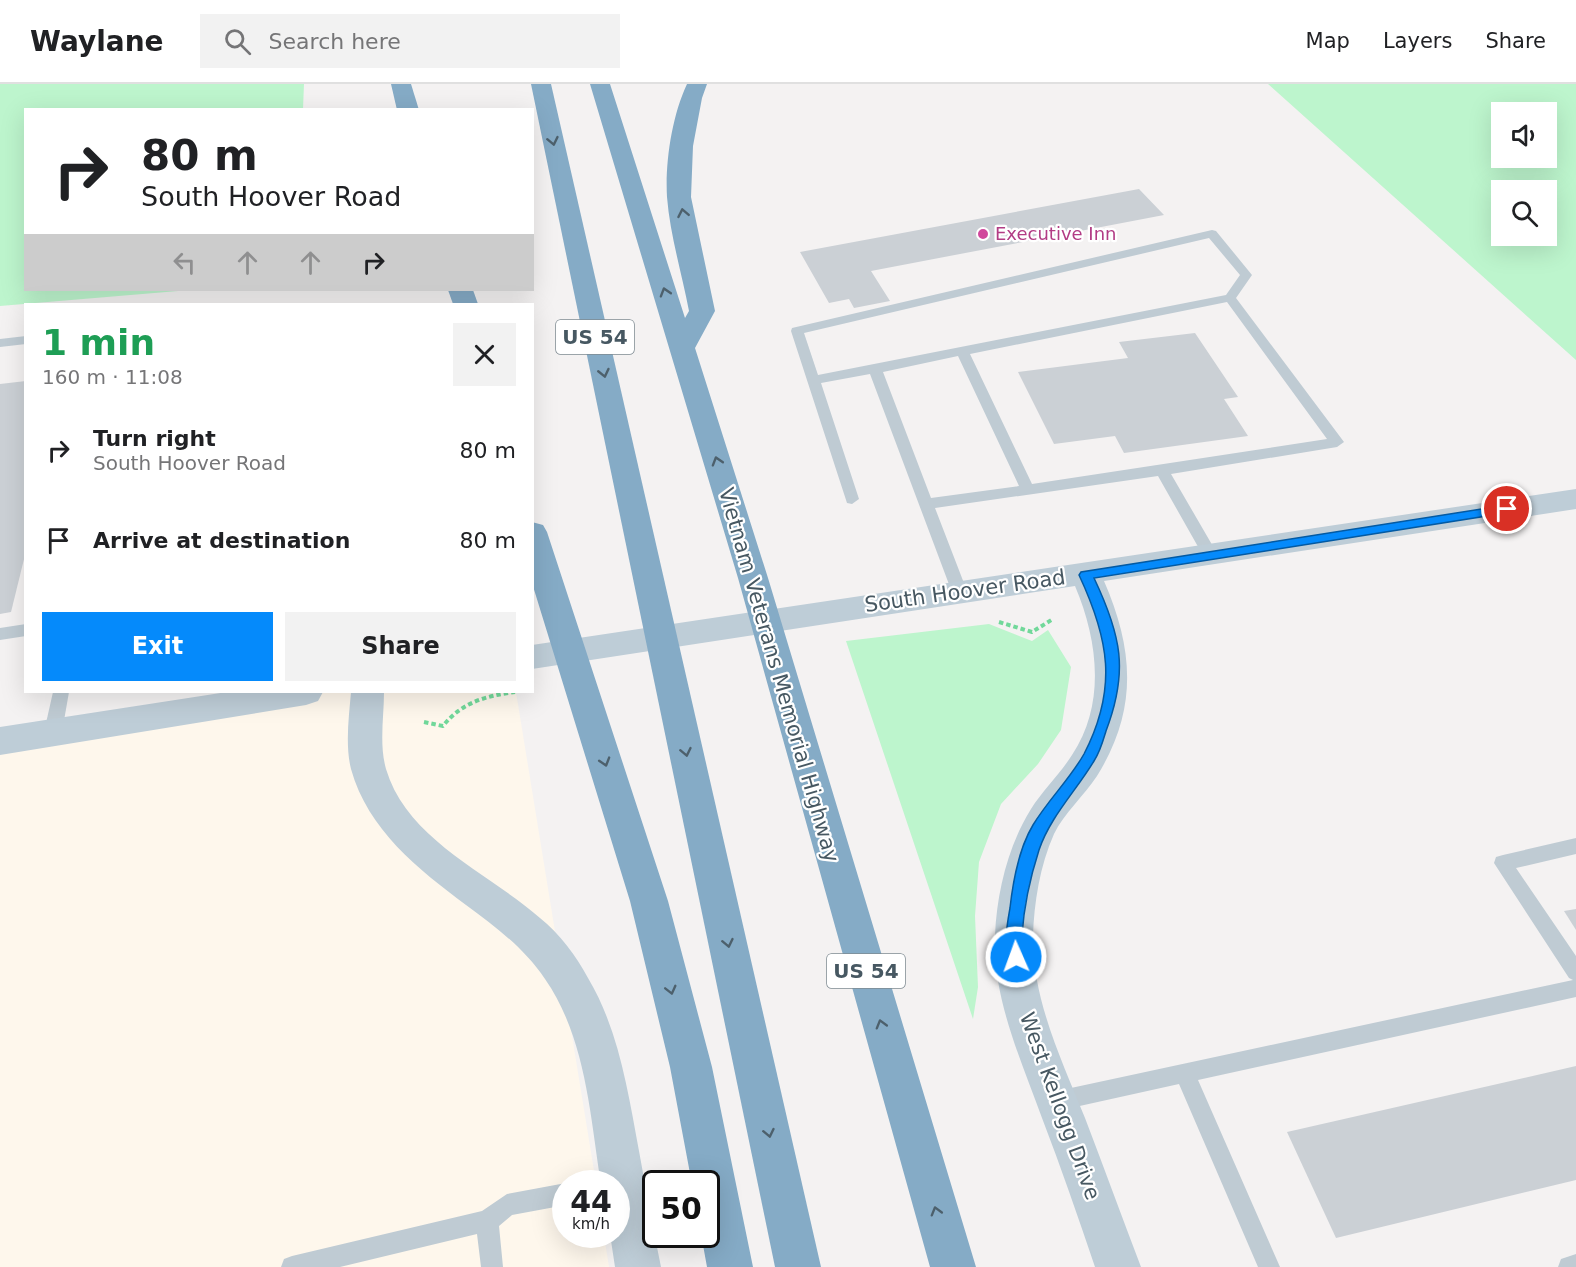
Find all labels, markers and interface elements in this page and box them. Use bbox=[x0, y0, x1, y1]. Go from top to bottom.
search box bbox=[200, 14, 620, 68]
text: Waylane bbox=[30, 25, 164, 58]
icon: search bbox=[221, 25, 254, 58]
text: Search here bbox=[269, 29, 401, 54]
text: Map bbox=[1306, 29, 1350, 53]
text: Layers bbox=[1383, 29, 1452, 53]
text: Share bbox=[1485, 29, 1546, 53]
map controls bbox=[1491, 102, 1557, 246]
button: sound bbox=[1491, 102, 1557, 168]
text: 80 m bbox=[141, 131, 258, 180]
icon: right bbox=[42, 132, 120, 210]
one-way arrow bbox=[546, 136, 559, 146]
button: search bbox=[1491, 180, 1557, 246]
text: South Hoover Road bbox=[141, 181, 401, 212]
one-way arrow bbox=[677, 208, 690, 218]
place label: Executive Inn bbox=[995, 223, 1116, 244]
marker: Executive Inn bbox=[976, 227, 990, 241]
icon: left bbox=[168, 246, 201, 279]
icon: ahead bbox=[231, 246, 264, 279]
icon: ahead bbox=[294, 246, 327, 279]
icon: right bbox=[357, 246, 390, 279]
one-way arrow bbox=[660, 288, 672, 298]
road number: US 54 bbox=[556, 320, 634, 354]
text: 1 min bbox=[42, 322, 155, 363]
button: close bbox=[453, 323, 516, 386]
text: 160 m · 11:08 bbox=[42, 365, 183, 389]
one-way arrow bbox=[596, 368, 609, 378]
text: Turn right bbox=[93, 426, 216, 451]
icon: right bbox=[42, 434, 75, 467]
text: 80 m bbox=[460, 438, 516, 463]
text: South Hoover Road bbox=[93, 451, 286, 475]
one-way arrow bbox=[712, 456, 724, 467]
pin bbox=[1481, 483, 1532, 534]
street label: Vietnam Veterans Memorial Highway bbox=[714, 485, 844, 865]
icon: arrive bbox=[1490, 492, 1523, 525]
icon: arrive bbox=[42, 524, 75, 557]
text: Arrive at destination bbox=[93, 528, 350, 553]
text: 80 m bbox=[460, 528, 516, 553]
street label: South Hoover Road bbox=[863, 565, 1067, 617]
button: Exit bbox=[42, 612, 273, 681]
button: Share bbox=[285, 612, 516, 681]
one-way arrow bbox=[679, 747, 692, 757]
one-way arrow bbox=[598, 756, 610, 767]
position arrow bbox=[984, 925, 1048, 989]
one-way arrow bbox=[720, 938, 733, 948]
road number: US 54 bbox=[827, 954, 905, 988]
one-way arrow bbox=[664, 984, 677, 994]
street label: West Kellogg Drive bbox=[1015, 1009, 1105, 1203]
one-way arrow bbox=[876, 1019, 888, 1030]
one-way arrow bbox=[761, 1128, 774, 1138]
speed limit sign: 50 bbox=[642, 1170, 720, 1248]
text: 44 bbox=[570, 1184, 612, 1219]
one-way arrow bbox=[931, 1206, 943, 1217]
text: km/h bbox=[572, 1215, 610, 1233]

